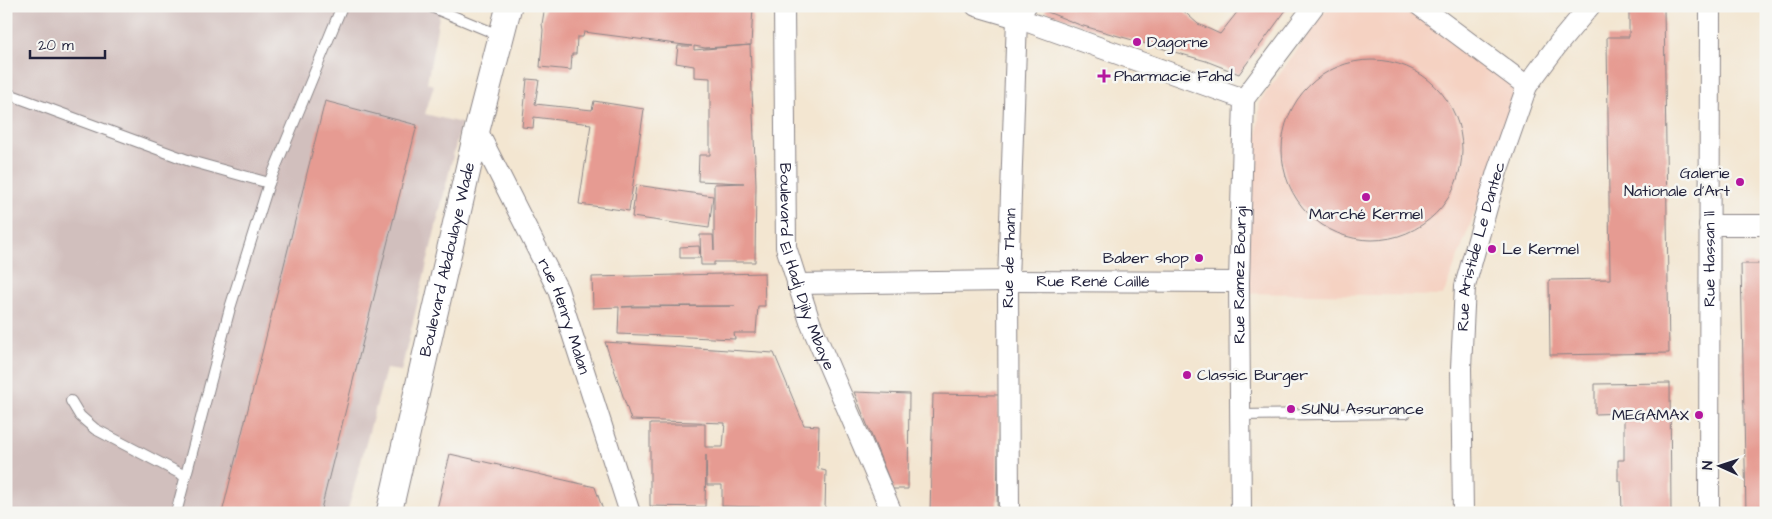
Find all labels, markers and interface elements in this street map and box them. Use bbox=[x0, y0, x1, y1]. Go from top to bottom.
scale bar bbox=[30, 28, 105, 60]
place label: Dagorne bbox=[1147, 31, 1209, 54]
text: 20 m bbox=[38, 35, 74, 56]
marker: Dagorne bbox=[1131, 36, 1143, 48]
place label: Pharmacie Fahd bbox=[1114, 65, 1233, 87]
marker: Pharmacie Fahd bbox=[1098, 70, 1110, 82]
street label: Rue Aristide Le Dantec bbox=[1452, 158, 1511, 332]
street label: Boulevard Abdoulaye Wade bbox=[414, 160, 480, 359]
place label: Galerie Nationale d'Art bbox=[1624, 162, 1731, 202]
street label: Boulevard El Hadj Djily Mbaye bbox=[774, 163, 841, 374]
marker: Galerie Nationale d'Art bbox=[1734, 176, 1746, 188]
marker: Marché Kermel bbox=[1360, 191, 1372, 203]
place label: Marché Kermel bbox=[1309, 203, 1423, 225]
street label: Rue Ramez Bourgi bbox=[1228, 205, 1253, 344]
street label: Rue de Thann bbox=[997, 208, 1021, 308]
street label: Rue Hassan ll bbox=[1698, 211, 1721, 307]
place label: Le Kermel bbox=[1502, 238, 1579, 260]
marker: Le Kermel bbox=[1486, 243, 1498, 255]
place label: Baber shop bbox=[1103, 247, 1189, 269]
marker: Baber shop bbox=[1193, 252, 1205, 264]
street label: rue Henry Malan bbox=[533, 254, 595, 377]
street label: Rue René Caillé bbox=[1036, 270, 1150, 293]
place label: Classic Burger bbox=[1197, 364, 1308, 387]
marker: Classic Burger bbox=[1181, 369, 1193, 381]
place label: SUNU Assurance bbox=[1301, 398, 1424, 420]
marker: SUNU Assurance bbox=[1285, 403, 1297, 415]
place label: MEGAMAX bbox=[1612, 404, 1689, 426]
marker: MEGAMAX bbox=[1693, 409, 1705, 421]
north arrow bbox=[1694, 442, 1744, 492]
text: N bbox=[1698, 460, 1718, 470]

